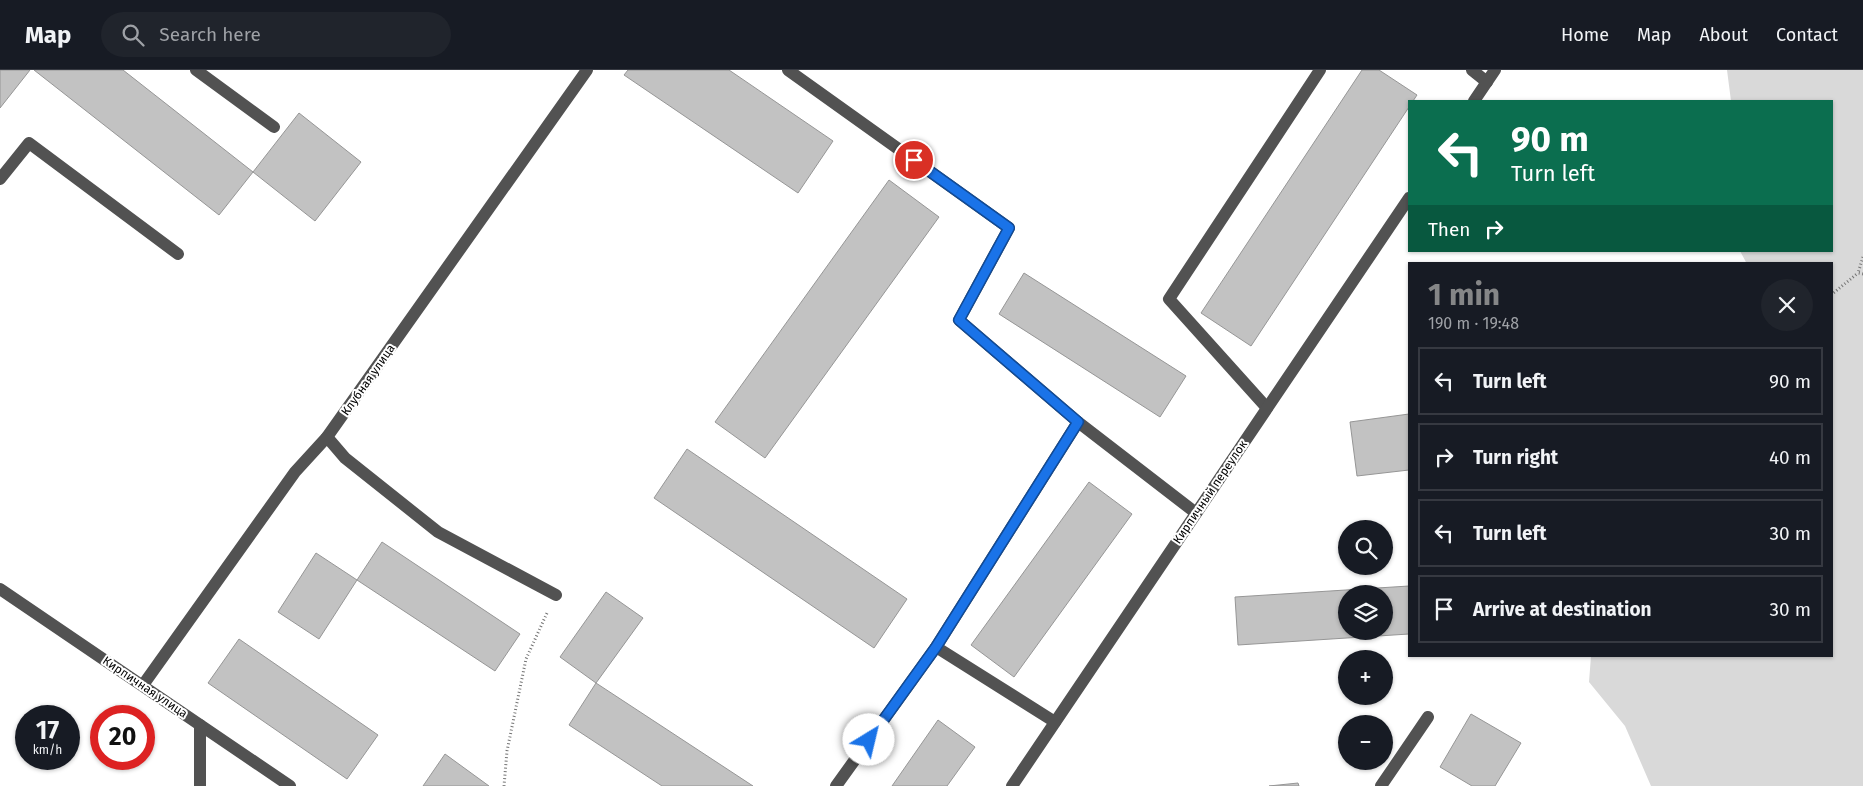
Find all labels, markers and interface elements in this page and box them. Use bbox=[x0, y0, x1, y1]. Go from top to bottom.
search box bbox=[101, 12, 451, 57]
text: Map bbox=[25, 21, 71, 49]
icon: search bbox=[119, 21, 147, 49]
text: Search here bbox=[159, 23, 261, 46]
text: Home bbox=[1561, 24, 1609, 46]
text: Map bbox=[1637, 24, 1671, 46]
text: About bbox=[1699, 24, 1748, 46]
text: Contact bbox=[1776, 24, 1838, 46]
text: 90 m bbox=[1511, 118, 1589, 160]
icon: left bbox=[1428, 120, 1493, 185]
pin bbox=[893, 139, 935, 181]
icon: arrive bbox=[900, 146, 928, 174]
text: Turn left bbox=[1511, 160, 1595, 187]
icon: right bbox=[1480, 215, 1508, 243]
text: Then bbox=[1428, 218, 1470, 241]
text: 1 min bbox=[1428, 277, 1500, 313]
button: close bbox=[1761, 279, 1813, 331]
text: 190 m · 19:48 bbox=[1428, 314, 1519, 333]
street label: Клубная улица bbox=[338, 342, 398, 418]
icon: left bbox=[1430, 367, 1458, 395]
text: Turn left bbox=[1473, 370, 1547, 393]
text: 90 m bbox=[1769, 370, 1811, 393]
street label: Кирпичный переулок bbox=[1170, 437, 1250, 546]
icon: right bbox=[1430, 443, 1458, 471]
text: Turn right bbox=[1473, 446, 1558, 469]
text: 40 m bbox=[1769, 446, 1811, 469]
icon: left bbox=[1430, 519, 1458, 547]
map controls bbox=[1338, 520, 1393, 770]
button: search bbox=[1338, 520, 1393, 575]
text: Turn left bbox=[1473, 522, 1547, 545]
text: 30 m bbox=[1770, 522, 1811, 545]
button: layers bbox=[1338, 585, 1393, 640]
icon: arrive bbox=[1430, 595, 1458, 623]
text: Arrive at destination bbox=[1473, 598, 1652, 621]
text: 30 m bbox=[1770, 598, 1811, 621]
button: + bbox=[1338, 650, 1393, 705]
street label: Кирпичная улица bbox=[100, 653, 190, 721]
speed limit sign: 20 bbox=[90, 705, 155, 770]
position arrow bbox=[842, 713, 894, 765]
button: − bbox=[1338, 715, 1393, 770]
text: 17 bbox=[36, 716, 59, 746]
text: km/h bbox=[33, 743, 62, 757]

